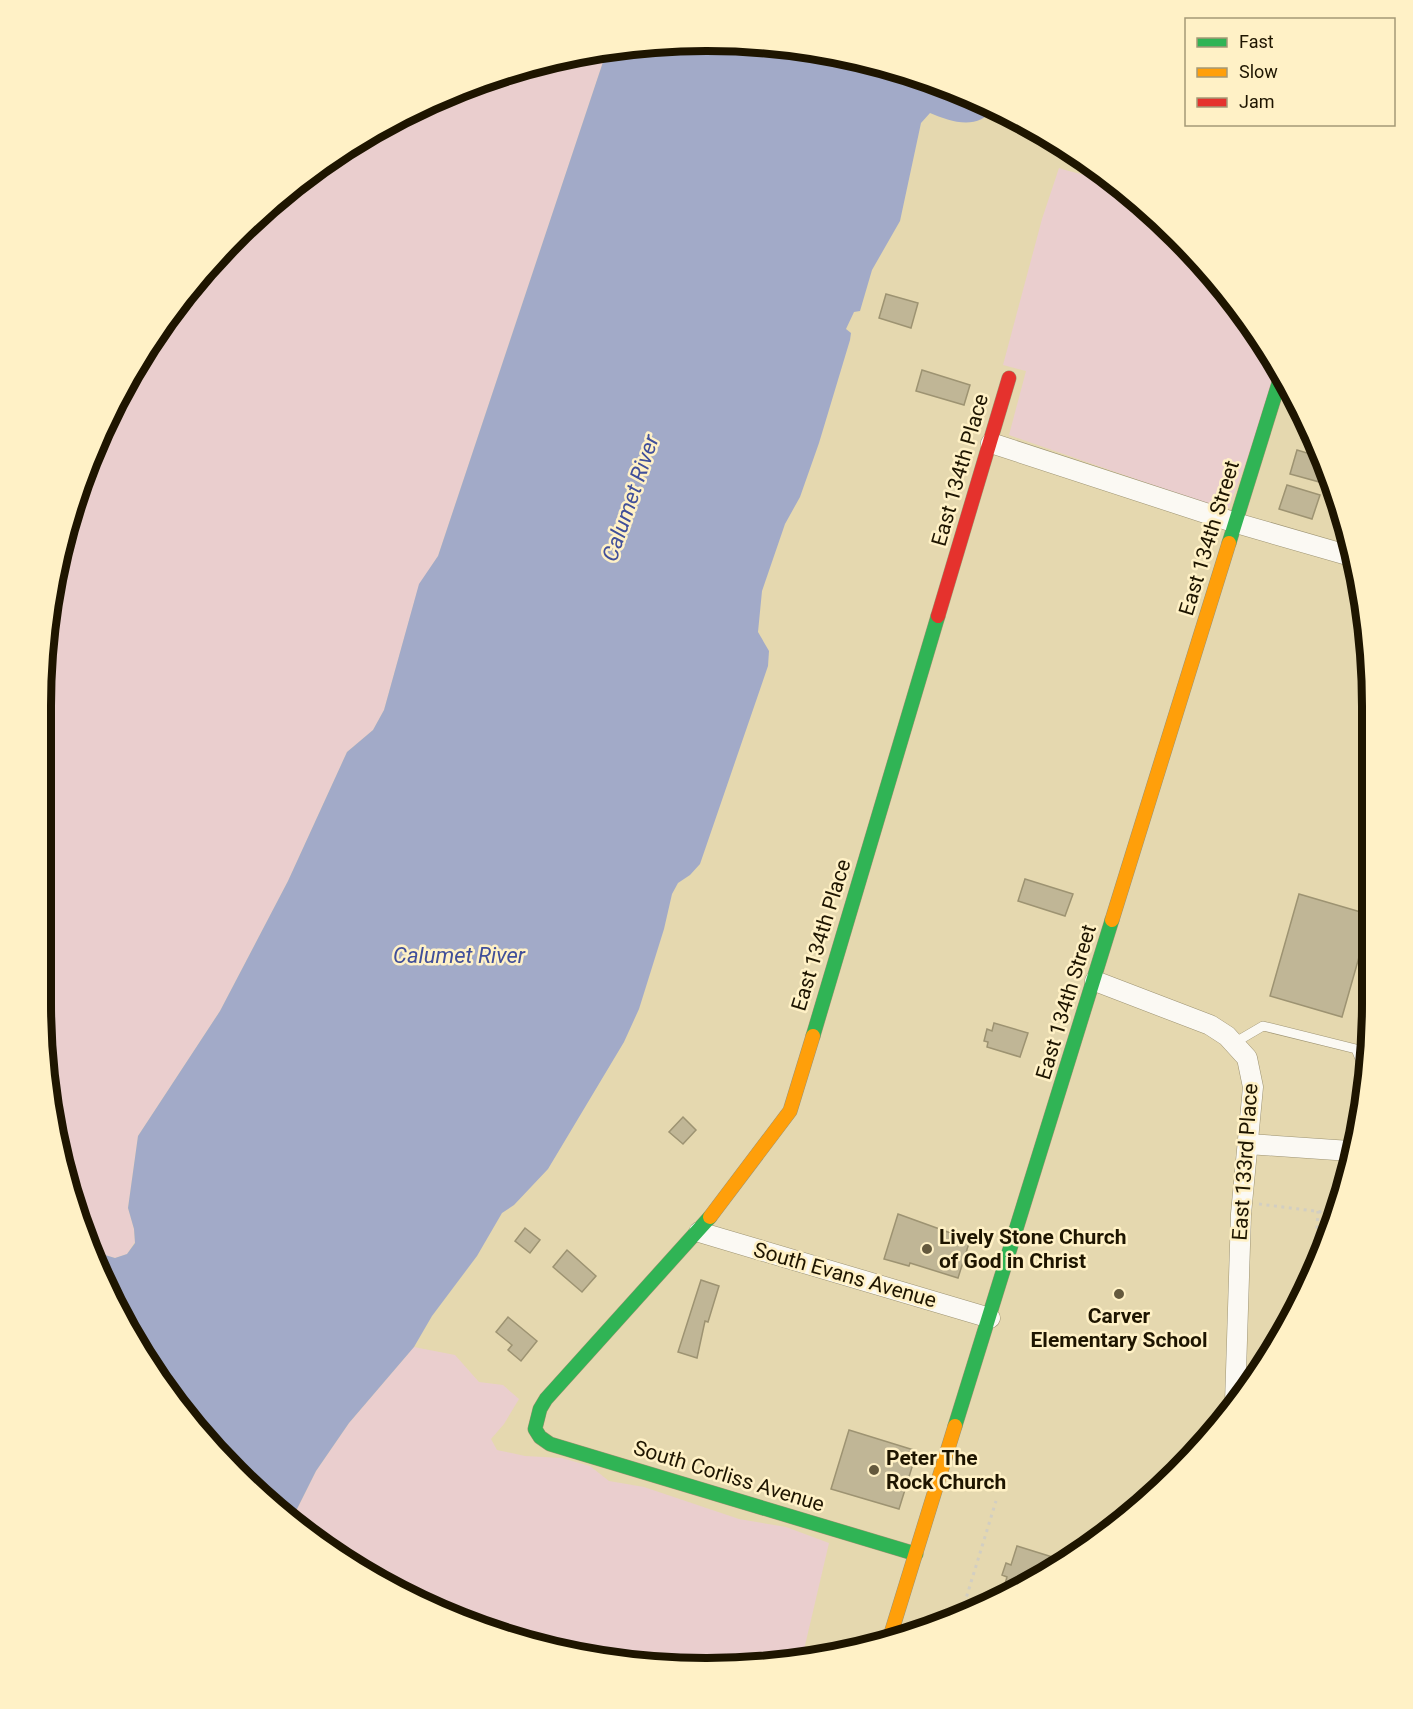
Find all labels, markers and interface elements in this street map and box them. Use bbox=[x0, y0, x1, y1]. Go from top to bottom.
legend bbox=[1185, 18, 1395, 126]
text: Fast bbox=[1239, 31, 1274, 52]
text: Slow bbox=[1239, 61, 1278, 82]
text: Jam bbox=[1239, 91, 1275, 112]
street label: East 134th Place bbox=[927, 391, 993, 549]
water label: Calumet River bbox=[597, 431, 664, 565]
street label: East 134th Street bbox=[1174, 458, 1244, 618]
street label: East 134th Place bbox=[787, 856, 855, 1014]
street label: East 134th Street bbox=[1031, 922, 1101, 1082]
water label: Calumet River bbox=[393, 943, 526, 968]
street label: East 133rd Place bbox=[1228, 1083, 1262, 1241]
place label: Lively Stone Church of God in Christ bbox=[939, 1225, 1127, 1273]
street label: South Evans Avenue bbox=[751, 1237, 939, 1313]
marker: Lively Stone Church of God in Christ bbox=[920, 1242, 934, 1256]
marker: Carver Elementary School bbox=[1112, 1287, 1126, 1301]
place label: Carver Elementary School bbox=[1031, 1304, 1207, 1352]
street label: South Corliss Avenue bbox=[631, 1436, 827, 1516]
place label: Peter The Rock Church bbox=[886, 1446, 1006, 1494]
marker: Peter The Rock Church bbox=[867, 1463, 881, 1477]

